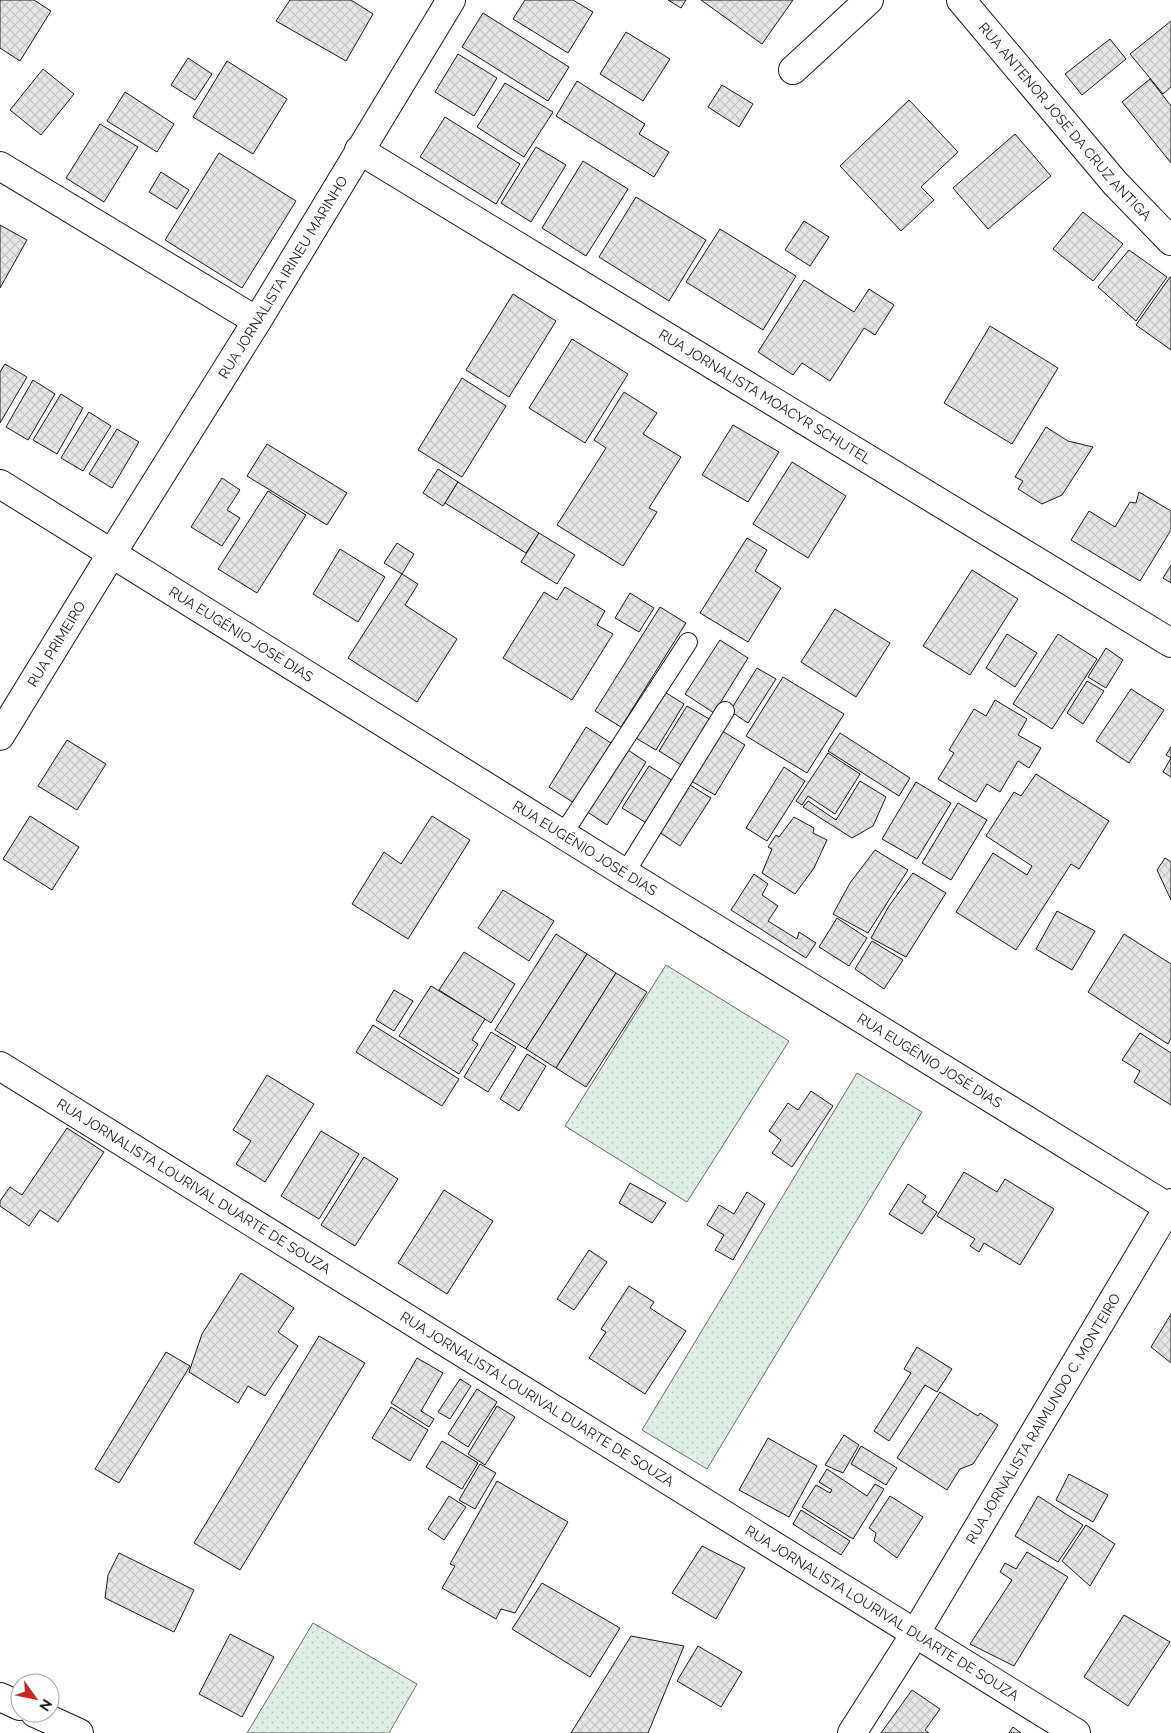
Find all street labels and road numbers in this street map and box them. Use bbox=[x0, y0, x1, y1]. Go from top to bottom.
street label: RUA ANTENOR JOSÉ DA CRUZ ANTIGA bbox=[976, 19, 1155, 224]
street label: RUA JORNALISTA IRINEU MARINHO bbox=[215, 173, 351, 381]
street label: RUA JORNALISTA MOACYR SCHUTEL bbox=[656, 326, 874, 467]
street label: RUA EUGÊNIO JOSÉ DIAS bbox=[166, 583, 317, 685]
street label: RUA PRIMEIRO bbox=[24, 598, 89, 690]
street label: RUA EUGÊNIO JOSÉ DIAS bbox=[510, 797, 660, 899]
street label: RUA EUGÊNIO JOSÉ DIAS bbox=[855, 1010, 1005, 1111]
street label: RUA JORNALISTA LOURIVAL DUARTE DE SOUZA bbox=[54, 1095, 334, 1277]
street label: RUA JORNALISTA RAIMUNDO C. MONTEIRO bbox=[963, 1291, 1123, 1546]
street label: RUA JORNALISTA LOURIVAL DUARTE DE SOUZA bbox=[397, 1308, 677, 1490]
street label: RUA JORNALISTA LOURIVAL DUARTE DE SOUZA bbox=[742, 1522, 1022, 1704]

